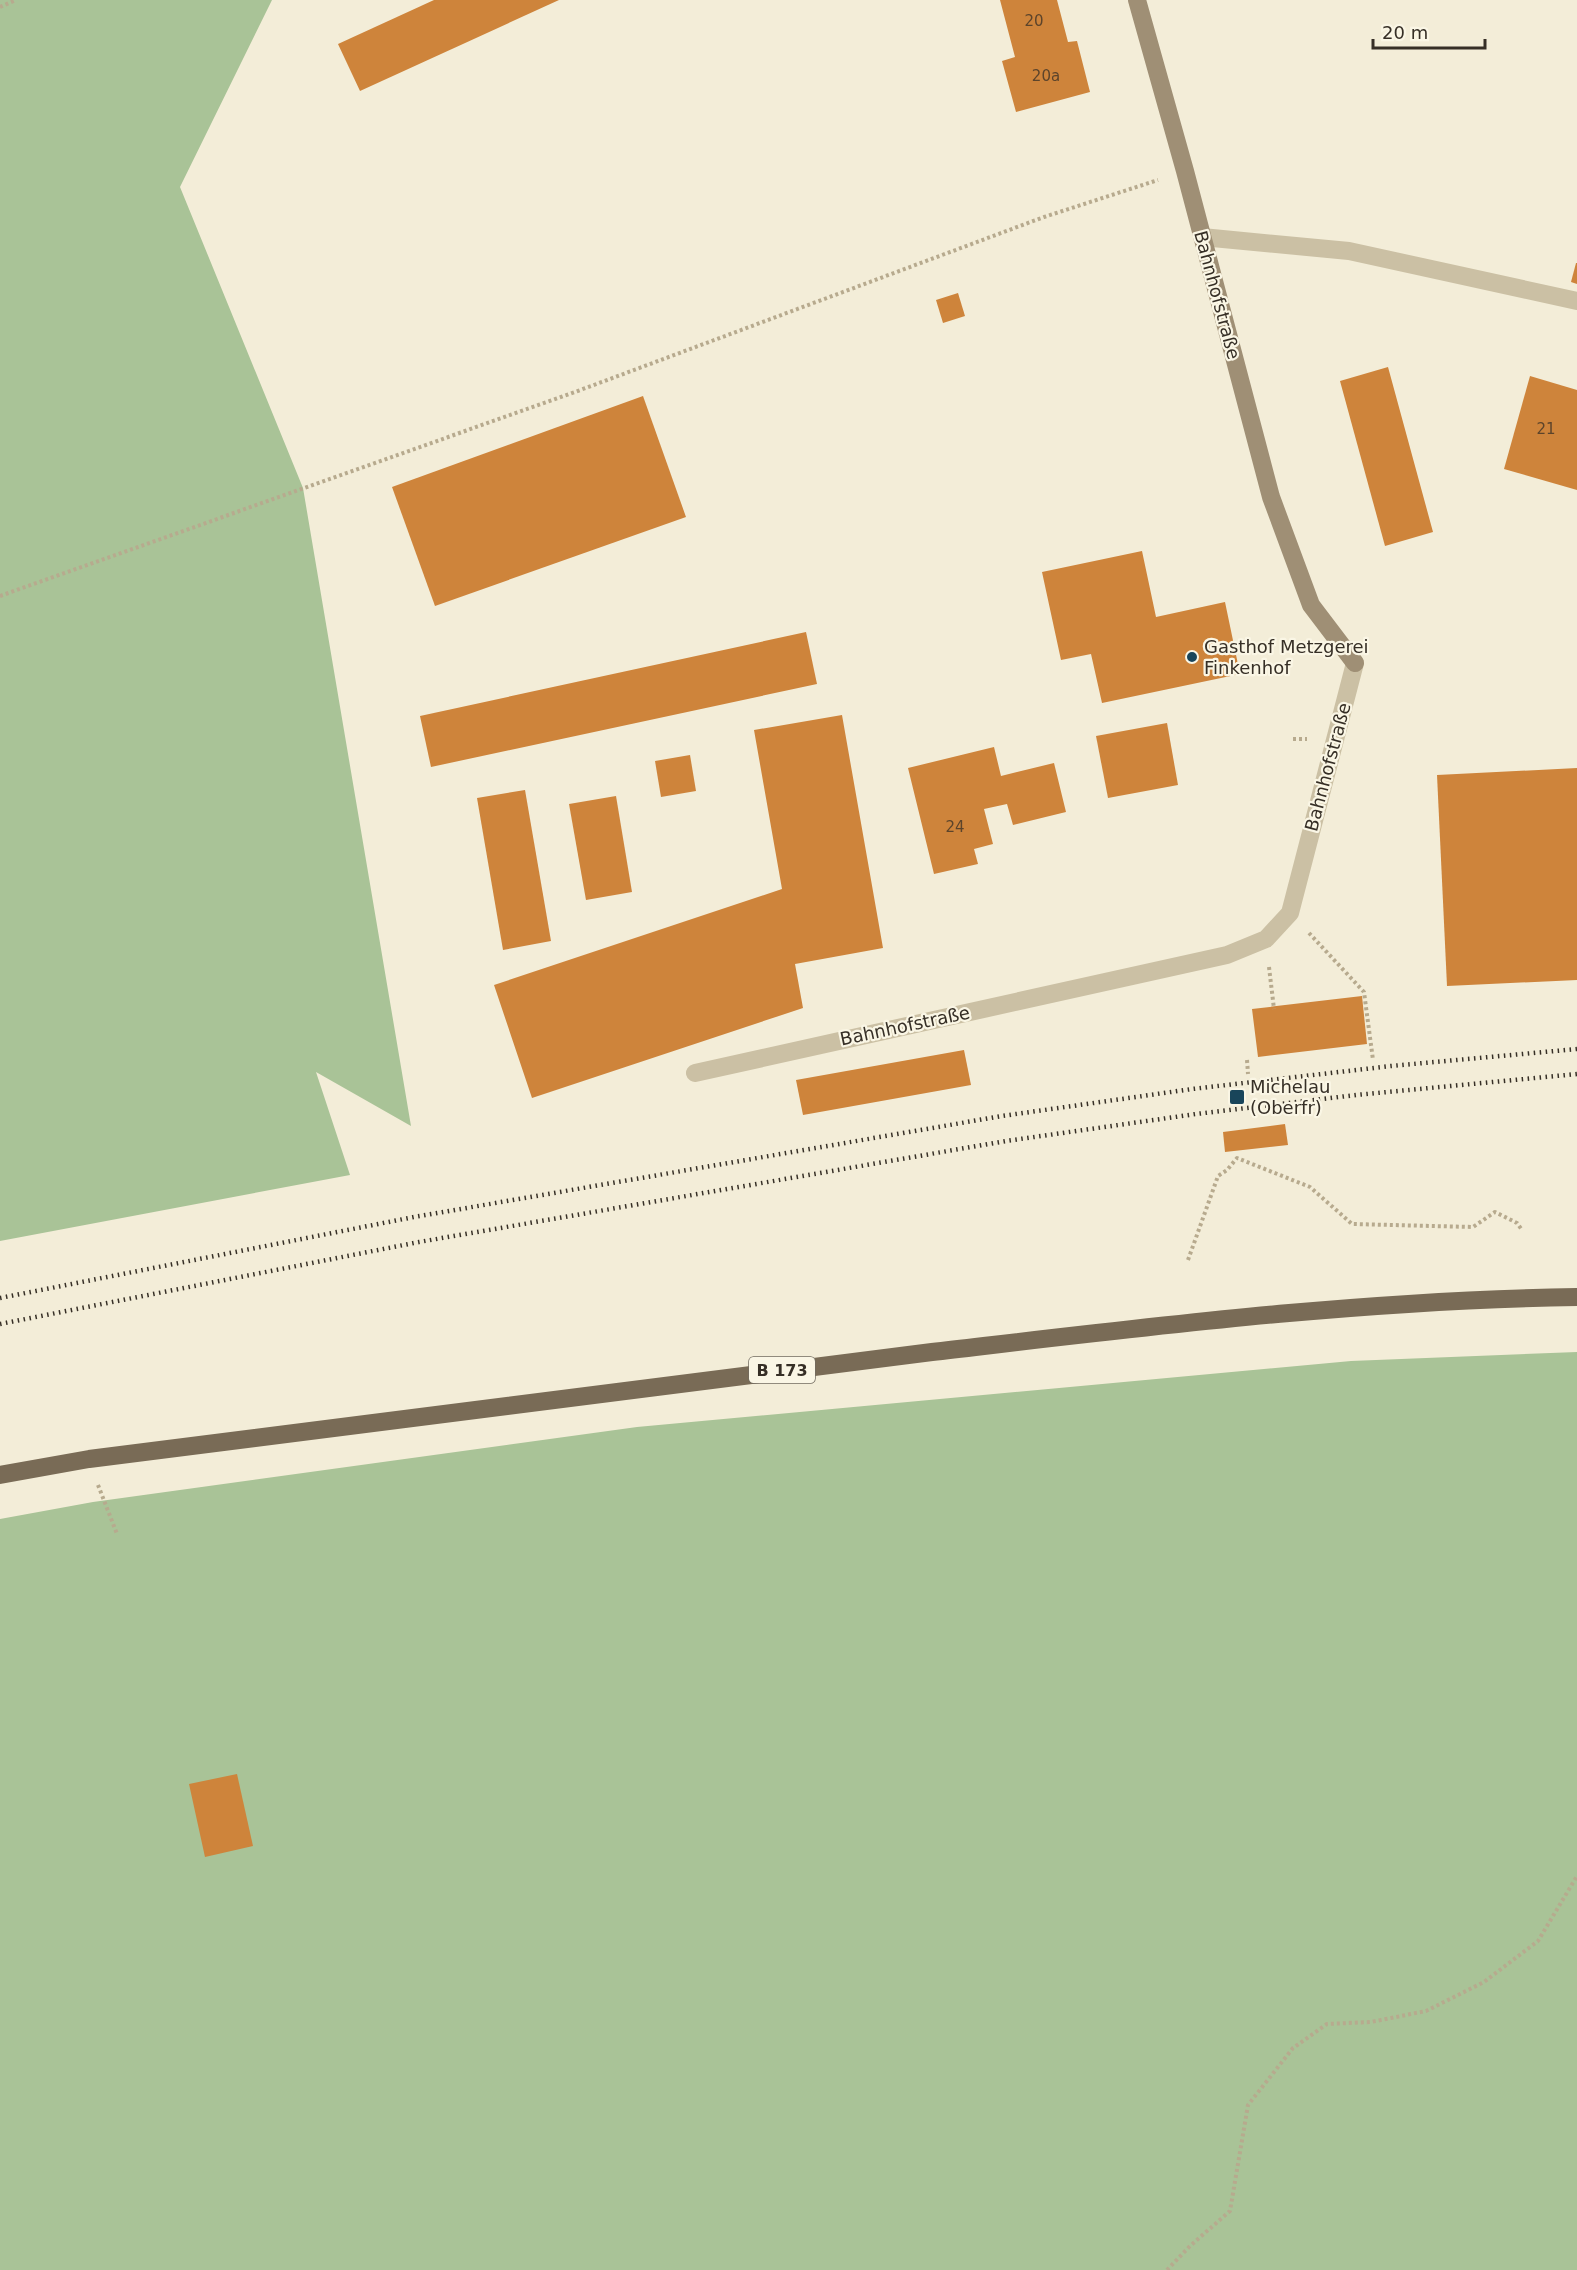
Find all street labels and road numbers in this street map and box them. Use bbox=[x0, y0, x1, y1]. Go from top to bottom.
street label: Bahnhofstraße bbox=[1190, 228, 1245, 361]
street label: Bahnhofstraße bbox=[1300, 700, 1355, 833]
street label: Bahnhofstraße bbox=[838, 1001, 972, 1050]
road number: B 173 bbox=[749, 1357, 815, 1383]

